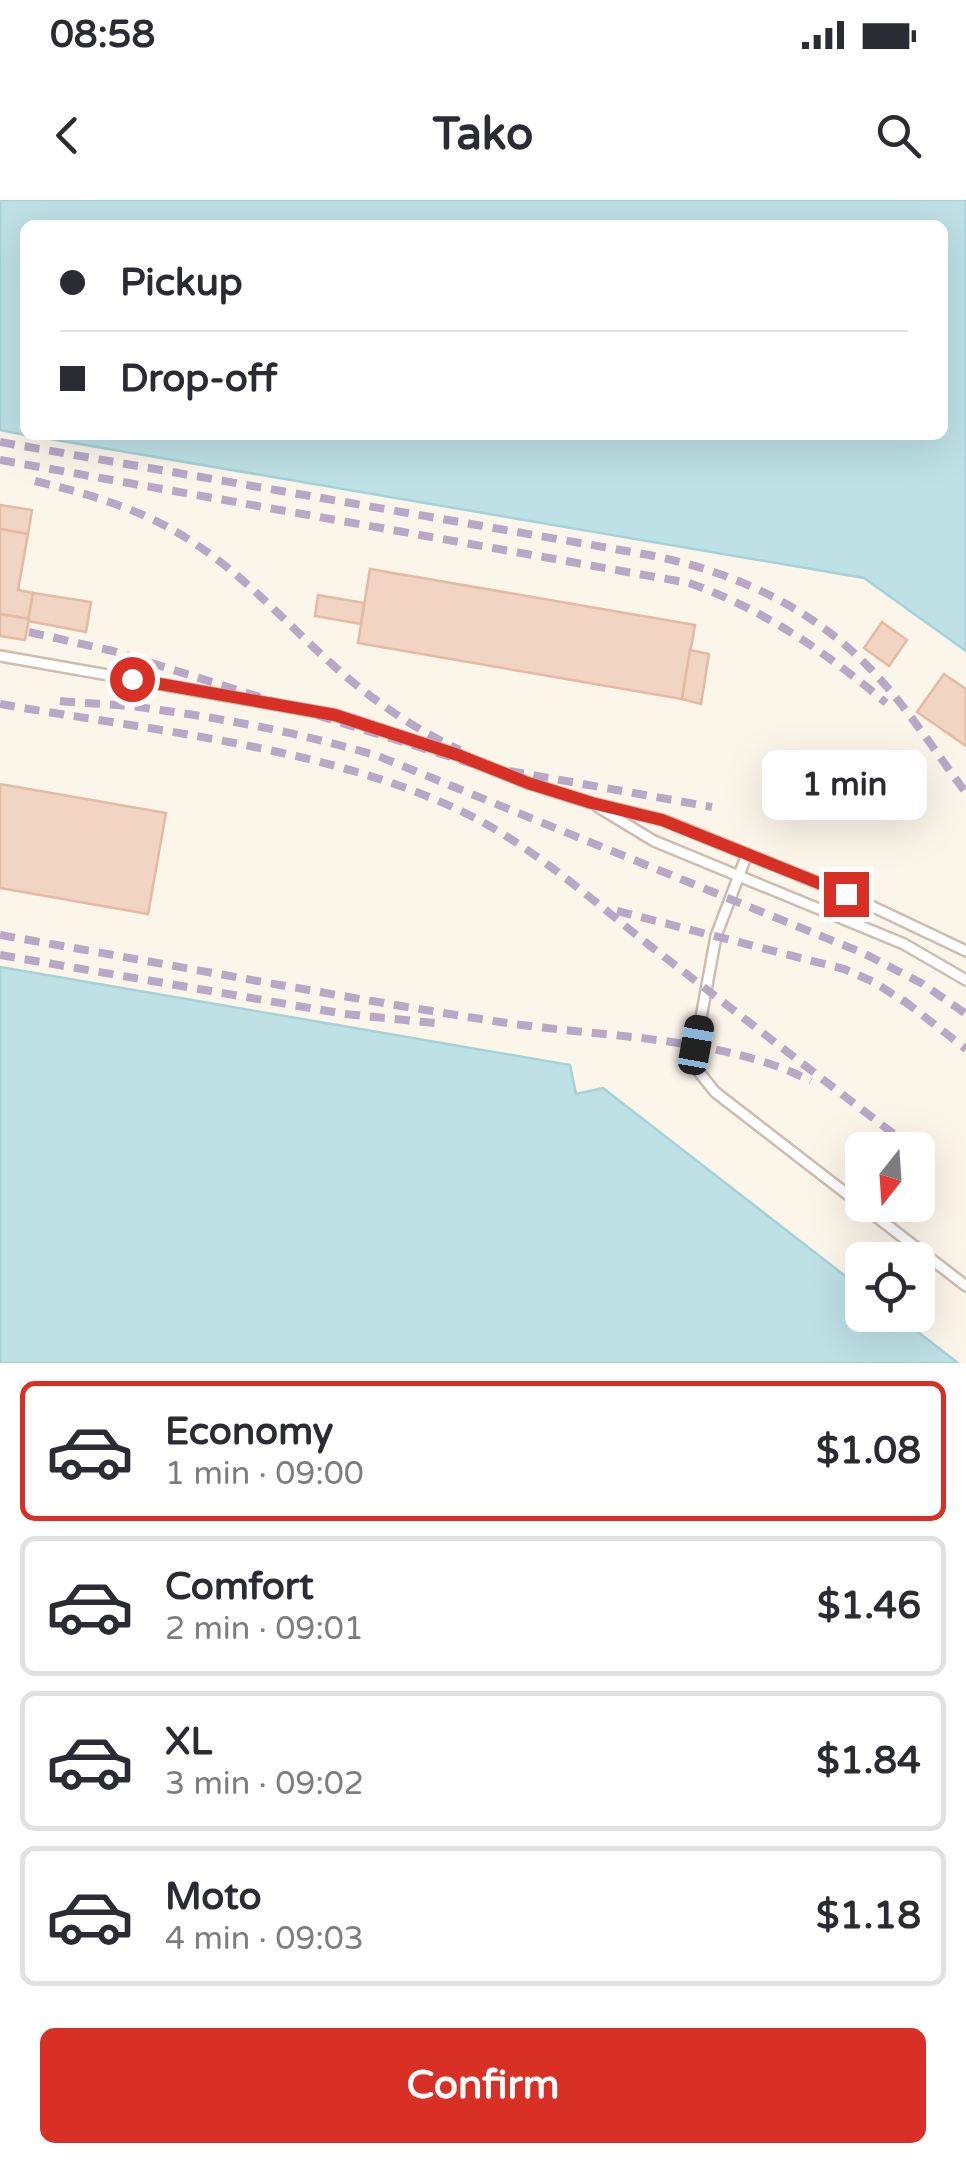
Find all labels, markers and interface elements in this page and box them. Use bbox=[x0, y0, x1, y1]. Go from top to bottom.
text: 08:58 bbox=[50, 12, 155, 58]
icon: back bbox=[40, 108, 95, 163]
text: Tako bbox=[433, 108, 533, 162]
icon: search bbox=[871, 108, 926, 163]
text: Pickup bbox=[120, 260, 243, 306]
text: Drop-off bbox=[120, 356, 277, 402]
route start bbox=[110, 657, 155, 702]
callout: 1 min bbox=[764, 749, 928, 819]
text: 1 min bbox=[802, 766, 887, 804]
route end bbox=[824, 872, 869, 917]
car bbox=[676, 1013, 716, 1077]
north arrow bbox=[845, 1132, 935, 1222]
map controls bbox=[845, 1132, 935, 1332]
button: locate bbox=[845, 1242, 935, 1332]
icon: car bbox=[45, 1406, 135, 1496]
text: Economy bbox=[165, 1409, 333, 1455]
text: $1.08 bbox=[816, 1428, 921, 1474]
text: 1 min · 09:00 bbox=[165, 1455, 364, 1493]
icon: car bbox=[45, 1561, 135, 1651]
text: Comfort bbox=[165, 1564, 314, 1610]
text: $1.46 bbox=[817, 1583, 921, 1629]
text: 2 min · 09:01 bbox=[165, 1610, 364, 1648]
icon: car bbox=[45, 1716, 135, 1806]
text: XL bbox=[165, 1719, 212, 1765]
text: $1.84 bbox=[816, 1738, 921, 1784]
text: 3 min · 09:02 bbox=[165, 1765, 364, 1803]
icon: car bbox=[45, 1871, 135, 1961]
text: Moto bbox=[165, 1874, 261, 1920]
text: $1.18 bbox=[816, 1893, 921, 1939]
text: 4 min · 09:03 bbox=[165, 1920, 364, 1958]
button: Confirm bbox=[40, 2028, 926, 2143]

